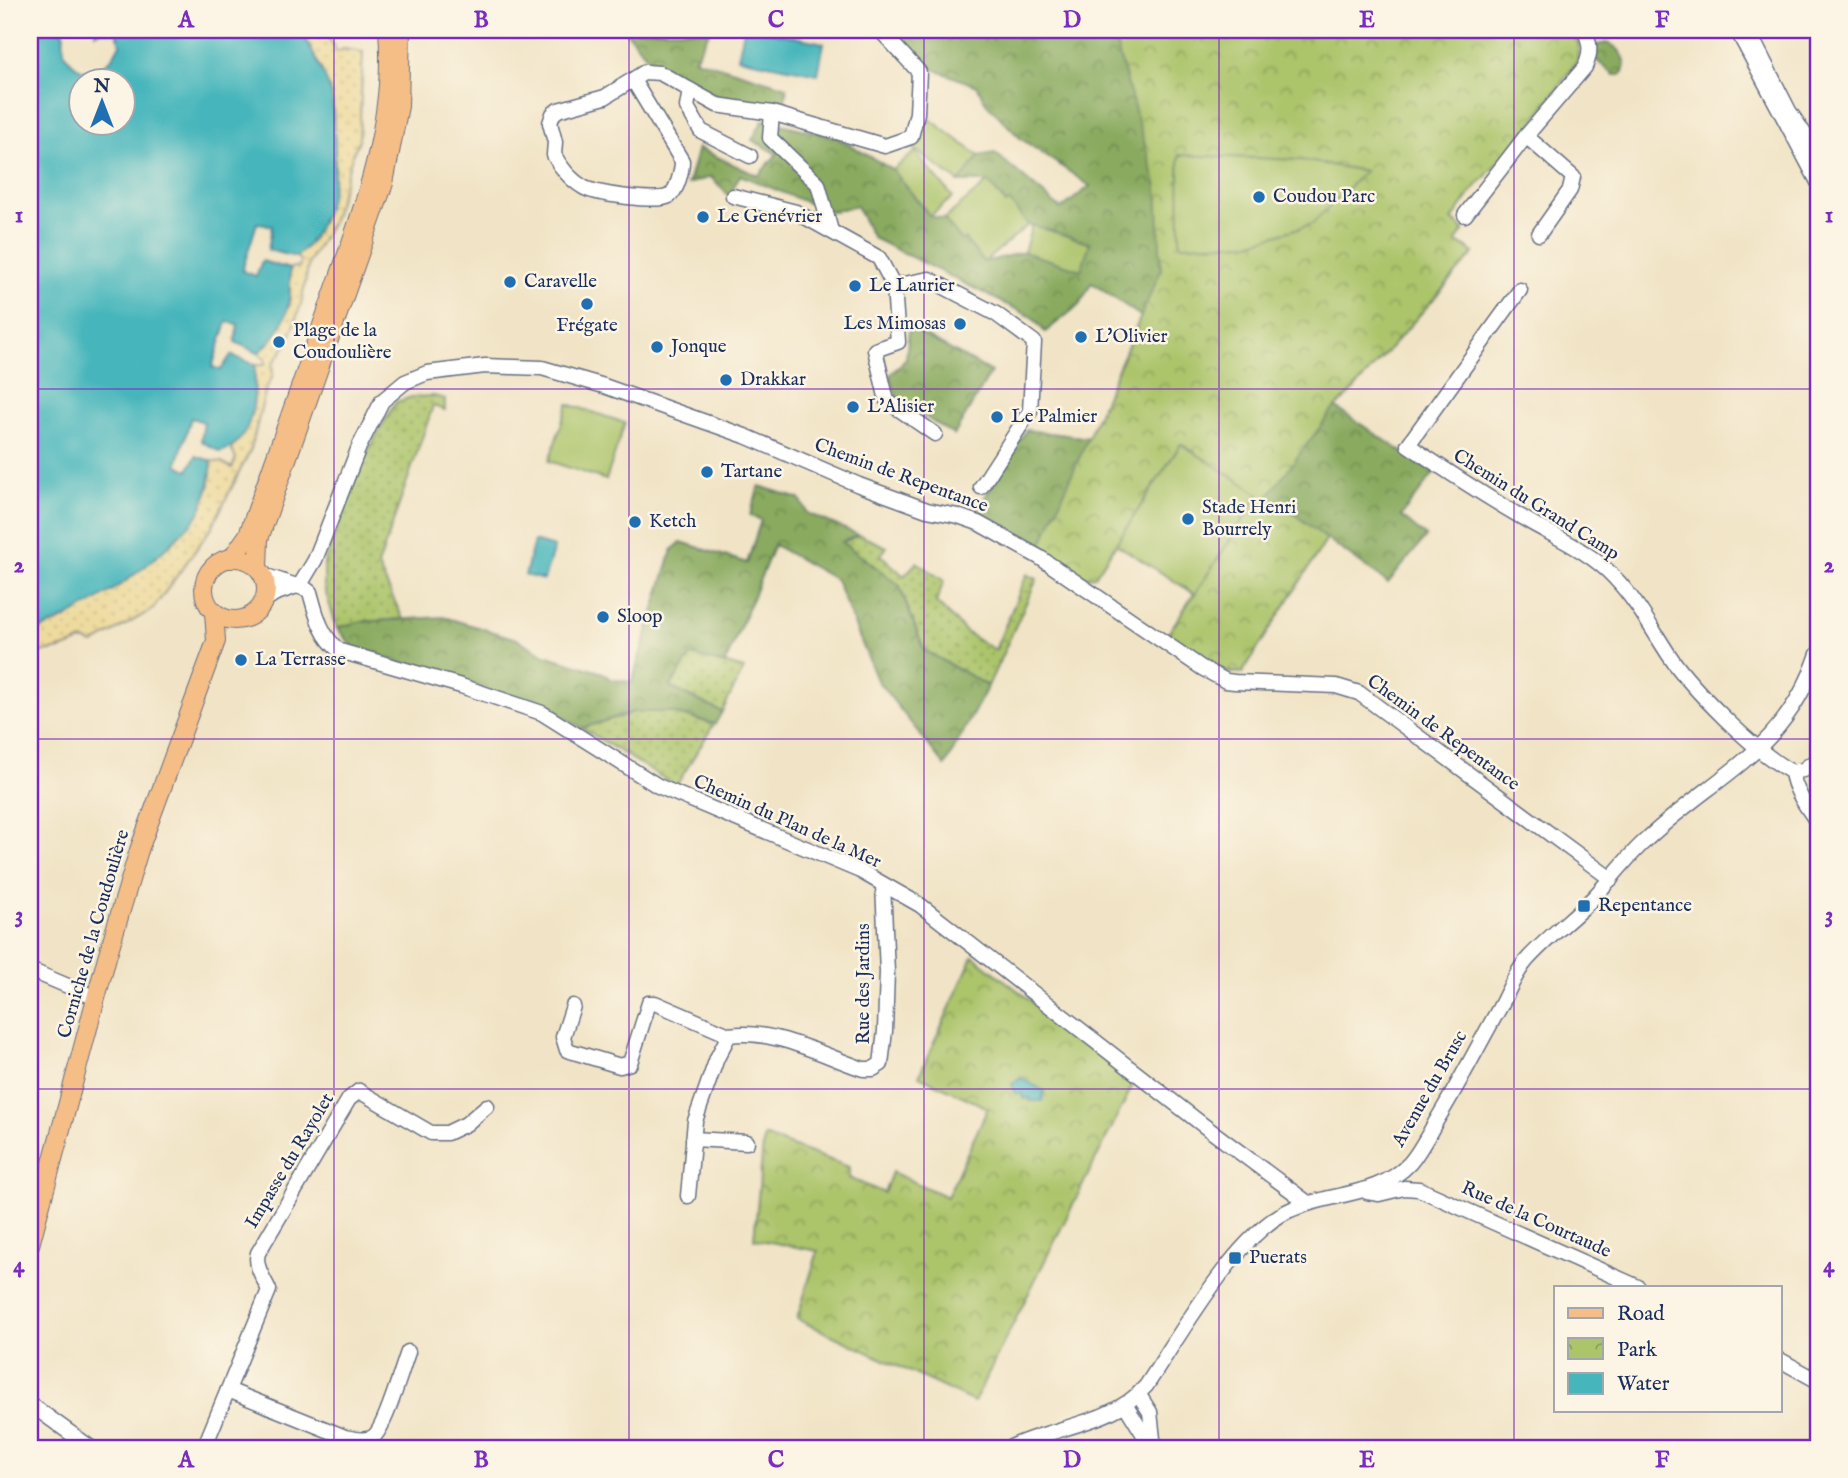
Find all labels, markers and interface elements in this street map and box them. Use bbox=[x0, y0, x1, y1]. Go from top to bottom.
text: A bbox=[177, 6, 195, 35]
text: B bbox=[473, 6, 489, 35]
text: C bbox=[768, 6, 785, 35]
text: D bbox=[1063, 6, 1081, 35]
text: E bbox=[1359, 6, 1375, 35]
text: F bbox=[1655, 6, 1670, 35]
north arrow bbox=[66, 66, 136, 136]
text: N bbox=[93, 75, 111, 99]
place label: Coudou Parc bbox=[1273, 185, 1375, 209]
marker: Coudou Parc bbox=[1251, 189, 1267, 205]
text: 1 bbox=[15, 201, 23, 230]
text: 1 bbox=[1825, 201, 1833, 230]
place label: Le Genévrier bbox=[717, 205, 822, 229]
marker: Le Genévrier bbox=[695, 209, 711, 225]
place label: Caravelle bbox=[524, 270, 597, 294]
marker: Caravelle bbox=[502, 274, 518, 290]
place label: Le Laurier bbox=[869, 274, 955, 298]
marker: Le Laurier bbox=[847, 278, 863, 294]
marker: Frégate bbox=[579, 296, 595, 312]
place label: Les Mimosas bbox=[843, 312, 946, 336]
place label: Frégate bbox=[556, 314, 618, 338]
marker: Les Mimosas bbox=[952, 316, 968, 332]
place label: Plage de la Coudoulière bbox=[293, 319, 392, 365]
place label: L'Olivier bbox=[1095, 325, 1168, 349]
marker: L'Olivier bbox=[1073, 329, 1089, 345]
marker: Plage de la Coudoulière bbox=[271, 334, 287, 350]
place label: Jonque bbox=[669, 335, 727, 359]
marker: Jonque bbox=[649, 339, 665, 355]
place label: Drakkar bbox=[740, 368, 806, 392]
marker: Drakkar bbox=[718, 372, 734, 388]
place label: L'Alisier bbox=[867, 395, 934, 419]
marker: L'Alisier bbox=[845, 399, 861, 415]
place label: Le Palmier bbox=[1011, 405, 1097, 429]
marker: Le Palmier bbox=[989, 409, 1005, 425]
street label: Chemin de Repentance bbox=[811, 433, 991, 519]
street label: Chemin du Grand Camp bbox=[1448, 444, 1624, 566]
place label: Tartane bbox=[721, 460, 782, 484]
marker: Tartane bbox=[699, 464, 715, 480]
place label: Stade Henri Bourrely bbox=[1202, 496, 1296, 542]
place label: Ketch bbox=[649, 510, 696, 534]
marker: Stade Henri Bourrely bbox=[1180, 511, 1196, 527]
marker: Ketch bbox=[627, 514, 643, 530]
text: 2 bbox=[14, 551, 25, 580]
text: 2 bbox=[1824, 551, 1835, 580]
place label: Sloop bbox=[617, 605, 663, 629]
marker: Sloop bbox=[595, 609, 611, 625]
place label: La Terrasse bbox=[255, 648, 346, 672]
marker: La Terrasse bbox=[233, 652, 249, 668]
street label: Chemin de Repentance bbox=[1362, 669, 1524, 797]
street label: Chemin du Plan de la Mer bbox=[689, 770, 885, 874]
street label: Corniche de la Coudoulière bbox=[53, 827, 135, 1041]
place label: Repentance bbox=[1598, 894, 1692, 918]
marker: Repentance bbox=[1576, 898, 1592, 914]
text: 3 bbox=[15, 901, 23, 930]
text: 3 bbox=[1825, 901, 1833, 930]
street label: Rue des Jardins bbox=[852, 923, 876, 1045]
street label: Avenue du Brusc bbox=[1386, 1026, 1473, 1152]
street label: Impasse du Rayolet bbox=[240, 1089, 340, 1233]
street label: Rue de la Courtaude bbox=[1457, 1176, 1615, 1264]
place label: Puerats bbox=[1249, 1246, 1307, 1270]
marker: Puerats bbox=[1227, 1250, 1243, 1266]
text: 4 bbox=[13, 1251, 25, 1280]
text: 4 bbox=[1823, 1251, 1835, 1280]
legend bbox=[1554, 1286, 1782, 1412]
text: Road bbox=[1617, 1301, 1665, 1328]
text: Park bbox=[1617, 1337, 1658, 1364]
text: Water bbox=[1617, 1371, 1670, 1398]
text: A bbox=[177, 1446, 195, 1475]
text: B bbox=[473, 1446, 489, 1475]
text: C bbox=[768, 1446, 785, 1475]
text: D bbox=[1063, 1446, 1081, 1475]
text: E bbox=[1359, 1446, 1375, 1475]
text: F bbox=[1655, 1446, 1670, 1475]

